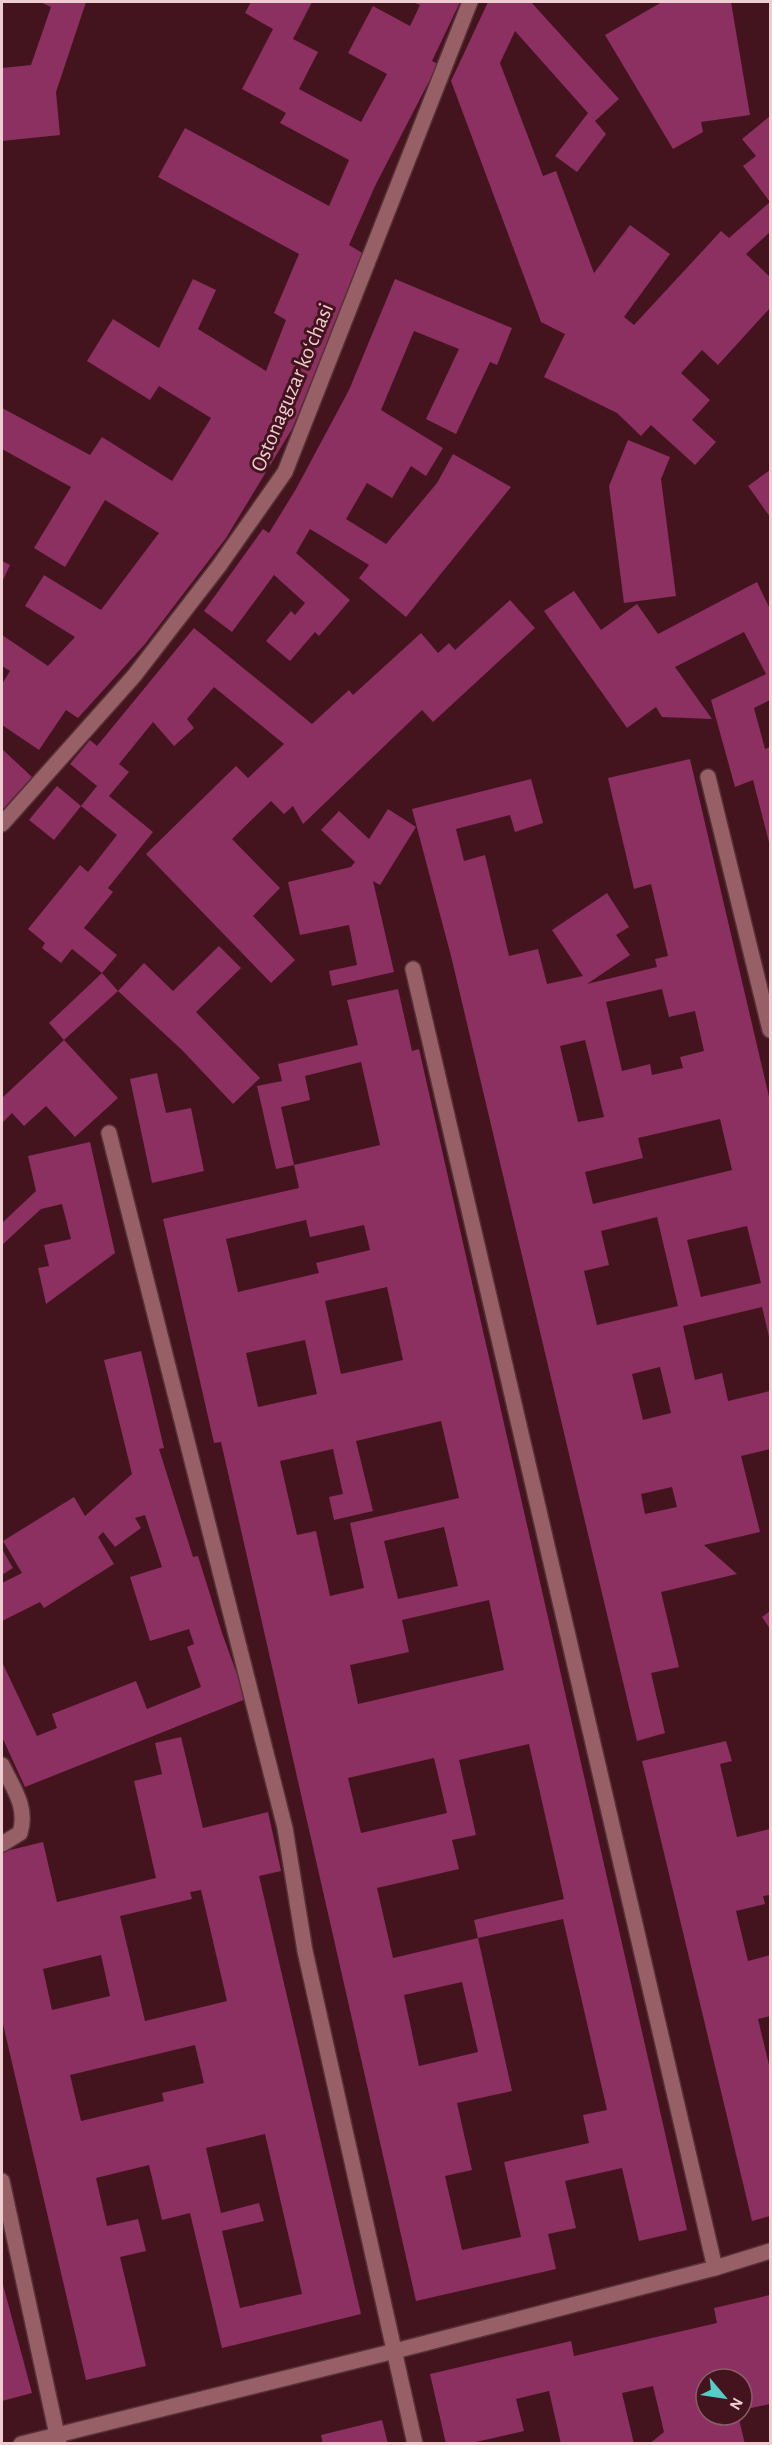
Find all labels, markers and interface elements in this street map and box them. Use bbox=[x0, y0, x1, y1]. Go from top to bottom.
street label: Ostonaguzar koʻchasi bbox=[247, 300, 337, 475]
north arrow bbox=[694, 2367, 754, 2427]
text: N bbox=[727, 2395, 746, 2413]

